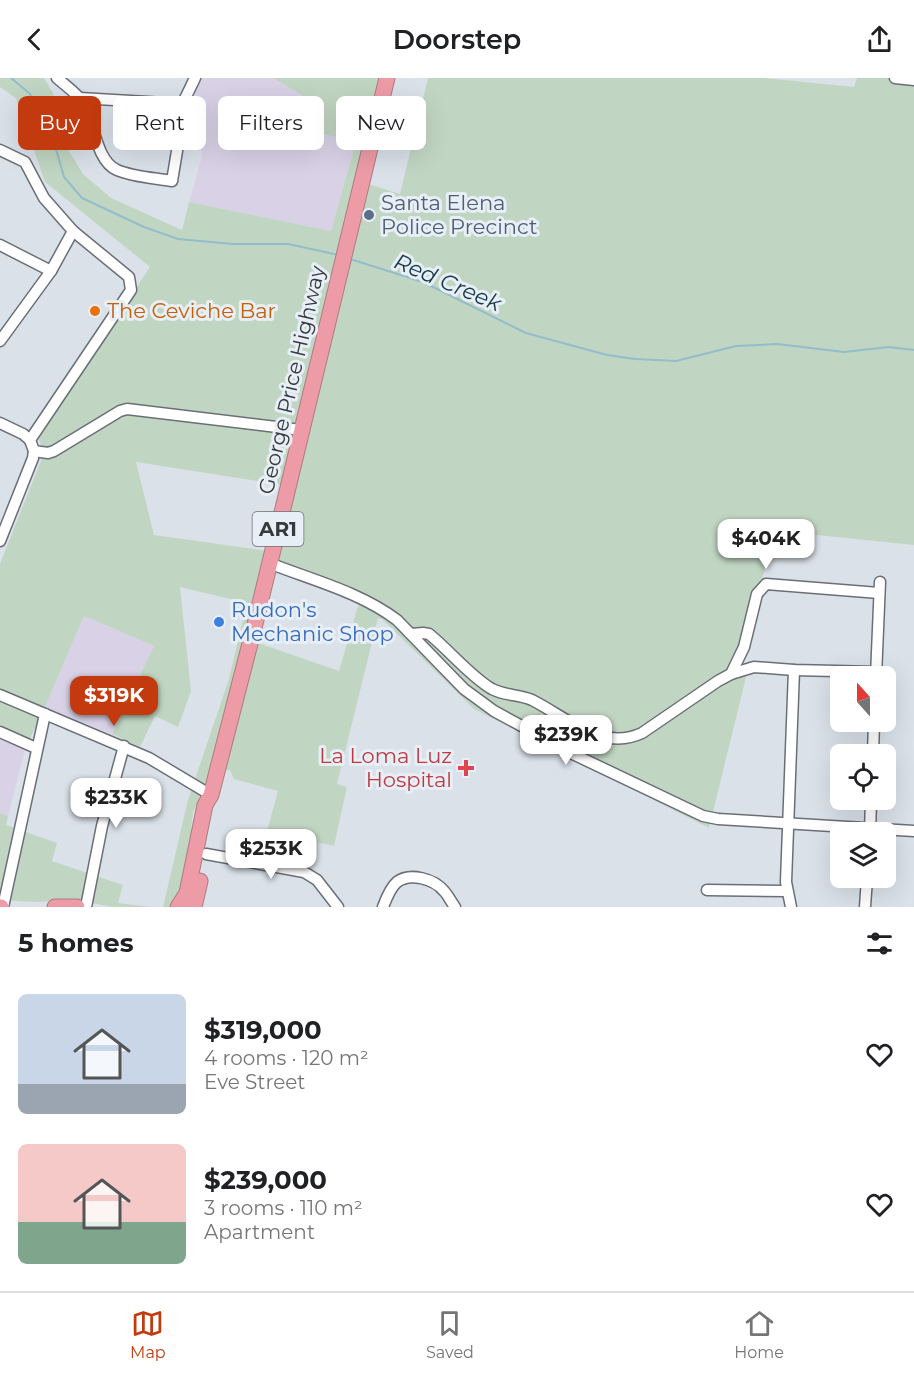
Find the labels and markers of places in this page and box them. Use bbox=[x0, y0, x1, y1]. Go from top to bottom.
place label: Santa Elena Police Precinct bbox=[381, 190, 538, 239]
marker: Santa Elena Police Precinct bbox=[362, 208, 376, 222]
place label: The Ceviche Bar bbox=[107, 298, 276, 323]
marker: The Ceviche Bar bbox=[88, 304, 102, 318]
pin: $404K bbox=[724, 519, 808, 570]
place label: Rudon's Mechanic Shop bbox=[231, 597, 394, 646]
marker: Rudon's Mechanic Shop bbox=[212, 615, 226, 629]
pin: $319K bbox=[72, 676, 156, 727]
pin: $239K bbox=[524, 715, 608, 766]
place label: La Loma Luz Hospital bbox=[319, 743, 452, 792]
marker: La Loma Luz Hospital bbox=[457, 759, 475, 777]
pin: $233K bbox=[74, 778, 158, 829]
pin: $253K bbox=[229, 829, 313, 880]

